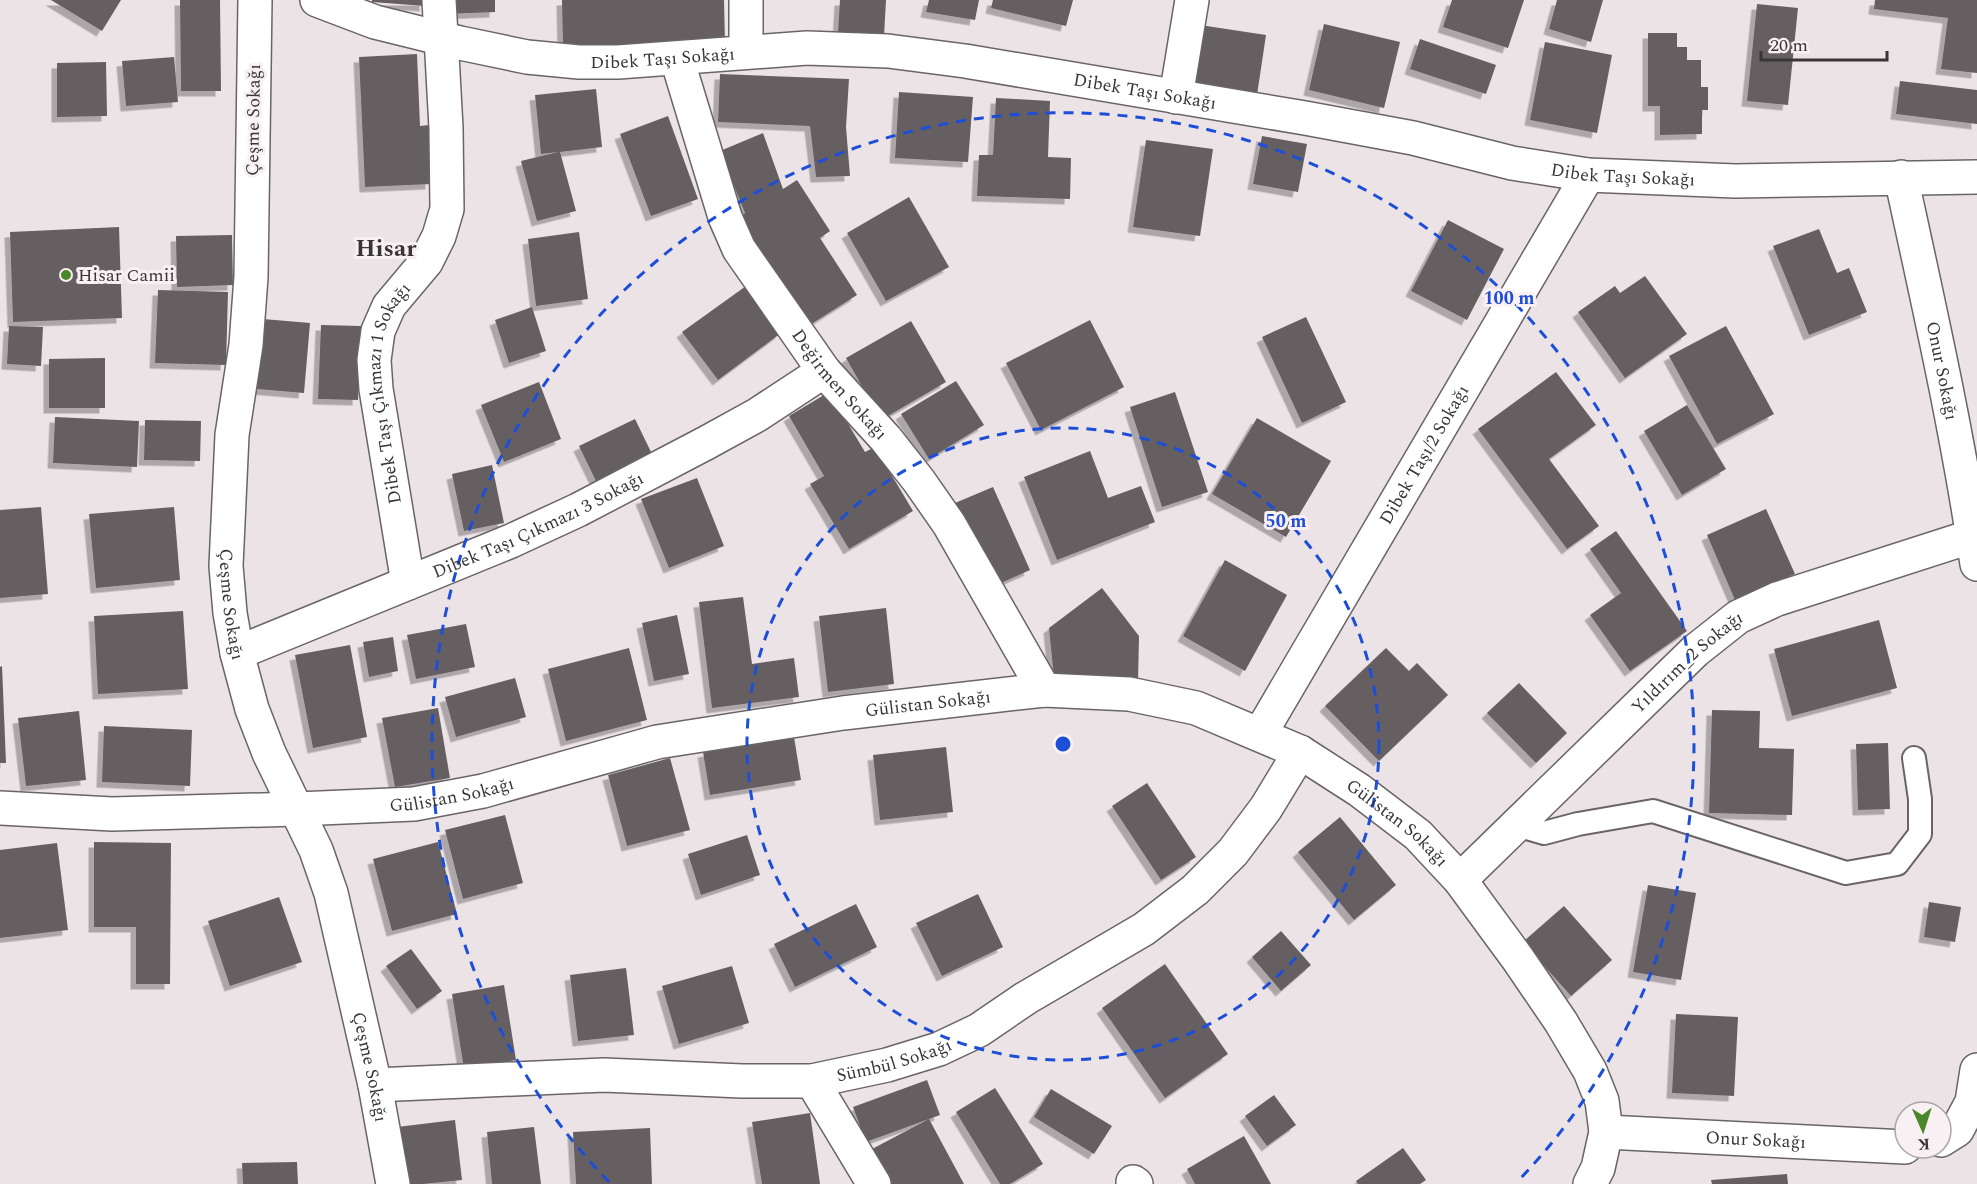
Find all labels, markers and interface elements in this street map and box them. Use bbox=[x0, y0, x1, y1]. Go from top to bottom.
scale bar bbox=[1761, 24, 1887, 62]
text: 20 m bbox=[1770, 32, 1808, 59]
street label: Dibek Taşı Sokağı bbox=[590, 40, 736, 76]
street label: Çeşme Sokağı bbox=[239, 64, 268, 176]
street label: Dibek Taşı Sokağı bbox=[1071, 66, 1219, 117]
street label: Dibek Taşı Sokağı bbox=[1549, 156, 1696, 193]
district label: Hisar bbox=[355, 231, 417, 267]
place label: Hisar Camii bbox=[78, 262, 175, 289]
marker: Hisar Camii bbox=[59, 268, 73, 282]
street label: Dibek Taşı Çıkmazı 1 Sokağı bbox=[361, 276, 418, 506]
text: 100 m bbox=[1483, 285, 1535, 312]
street label: Onur Sokağı bbox=[1919, 319, 1965, 423]
street label: Değirmen Sokağı bbox=[785, 324, 894, 446]
street label: Dibek Taşı/2 Sokağı bbox=[1373, 380, 1476, 530]
street label: Dibek Taşı Çıkmazı 3 Sokağı bbox=[428, 465, 648, 586]
text: 50 m bbox=[1266, 508, 1306, 535]
street label: Çeşme Sokağı bbox=[212, 548, 251, 663]
street label: Yıldırım_2 Sokağı bbox=[1625, 604, 1747, 720]
street label: Gülistan Sokağı bbox=[864, 683, 992, 724]
centre of rings bbox=[1053, 734, 1073, 754]
street label: Gülistan Sokağı bbox=[389, 770, 517, 819]
street label: Gülistan Sokağı bbox=[1341, 772, 1454, 873]
street label: Çeşme Sokağı bbox=[345, 1009, 394, 1124]
street label: Sümbül Sokağı bbox=[834, 1032, 957, 1089]
north arrow bbox=[1893, 1100, 1953, 1160]
street label: Onur Sokağı bbox=[1705, 1124, 1807, 1156]
text: K bbox=[1916, 1132, 1931, 1156]

